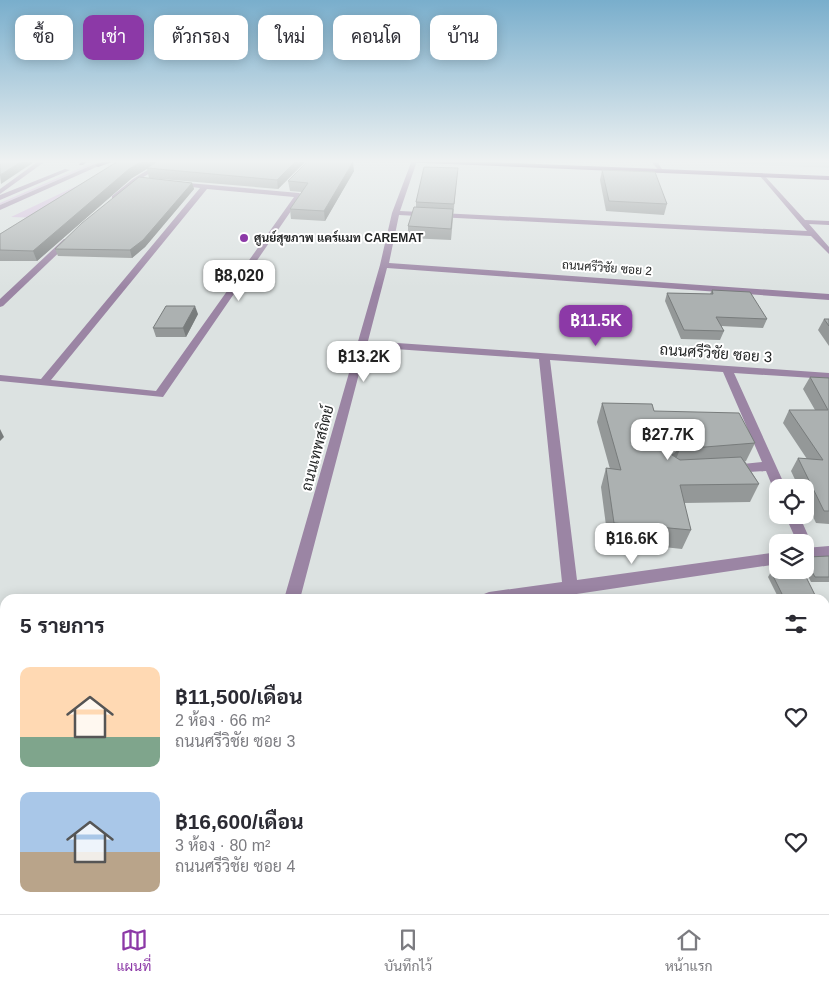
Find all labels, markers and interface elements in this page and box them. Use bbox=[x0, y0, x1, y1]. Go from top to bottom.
chip: ซื้อ bbox=[15, 15, 73, 60]
chip: เช่า bbox=[83, 15, 144, 60]
chip: ตัวกรอง bbox=[154, 15, 248, 60]
chip: ใหม่ bbox=[258, 15, 323, 60]
chip: คอนโด bbox=[333, 15, 420, 60]
chip: บ้าน bbox=[430, 15, 497, 60]
place label: ศูนย์สุขภาพ แคร์แมท CAREMAT bbox=[254, 230, 424, 246]
marker: ศูนย์สุขภาพ แคร์แมท CAREMAT bbox=[238, 232, 250, 244]
street label: ถนนศรีวิชัย ซอย 2 bbox=[562, 257, 653, 278]
pin: ฿8,020 bbox=[198, 260, 280, 302]
text: ฿8,020 bbox=[214, 267, 264, 284]
pin: ฿11.5K bbox=[555, 304, 637, 347]
text: ฿11.5K bbox=[570, 312, 622, 329]
pin: ฿13.2K bbox=[323, 340, 405, 383]
street label: ถนนศรีวิชัย ซอย 3 bbox=[659, 340, 773, 365]
text: ฿13.2K bbox=[338, 348, 390, 365]
street label: ถนนเทพสถิตย์ bbox=[296, 403, 337, 493]
pin: ฿27.7K bbox=[627, 418, 709, 461]
text: ฿27.7K bbox=[642, 426, 694, 443]
map controls bbox=[769, 479, 814, 579]
button: locate bbox=[769, 479, 814, 524]
pin: ฿16.6K bbox=[591, 522, 673, 565]
text: ฿16.6K bbox=[606, 530, 658, 547]
button: layers bbox=[769, 534, 814, 579]
icon: filters bbox=[782, 610, 810, 638]
text: 5 รายการ bbox=[20, 614, 105, 637]
text: ฿11,500/เดือน bbox=[175, 685, 303, 708]
icon: home bbox=[60, 687, 120, 747]
icon: heart bbox=[782, 703, 810, 731]
text: 2 ห้อง · 66 m² bbox=[175, 712, 270, 729]
text: ถนนศรีวิชัย ซอย 3 bbox=[175, 733, 295, 750]
text: ฿16,600/เดือน bbox=[175, 810, 304, 833]
icon: home bbox=[60, 812, 120, 872]
icon: heart bbox=[782, 828, 810, 856]
text: 3 ห้อง · 80 m² bbox=[175, 837, 270, 854]
text: ถนนศรีวิชัย ซอย 4 bbox=[175, 858, 295, 875]
tab: แผนที่ bbox=[116, 926, 151, 974]
tab: บันทึกไว้ bbox=[384, 926, 432, 974]
tab: หน้าแรก bbox=[665, 926, 713, 974]

